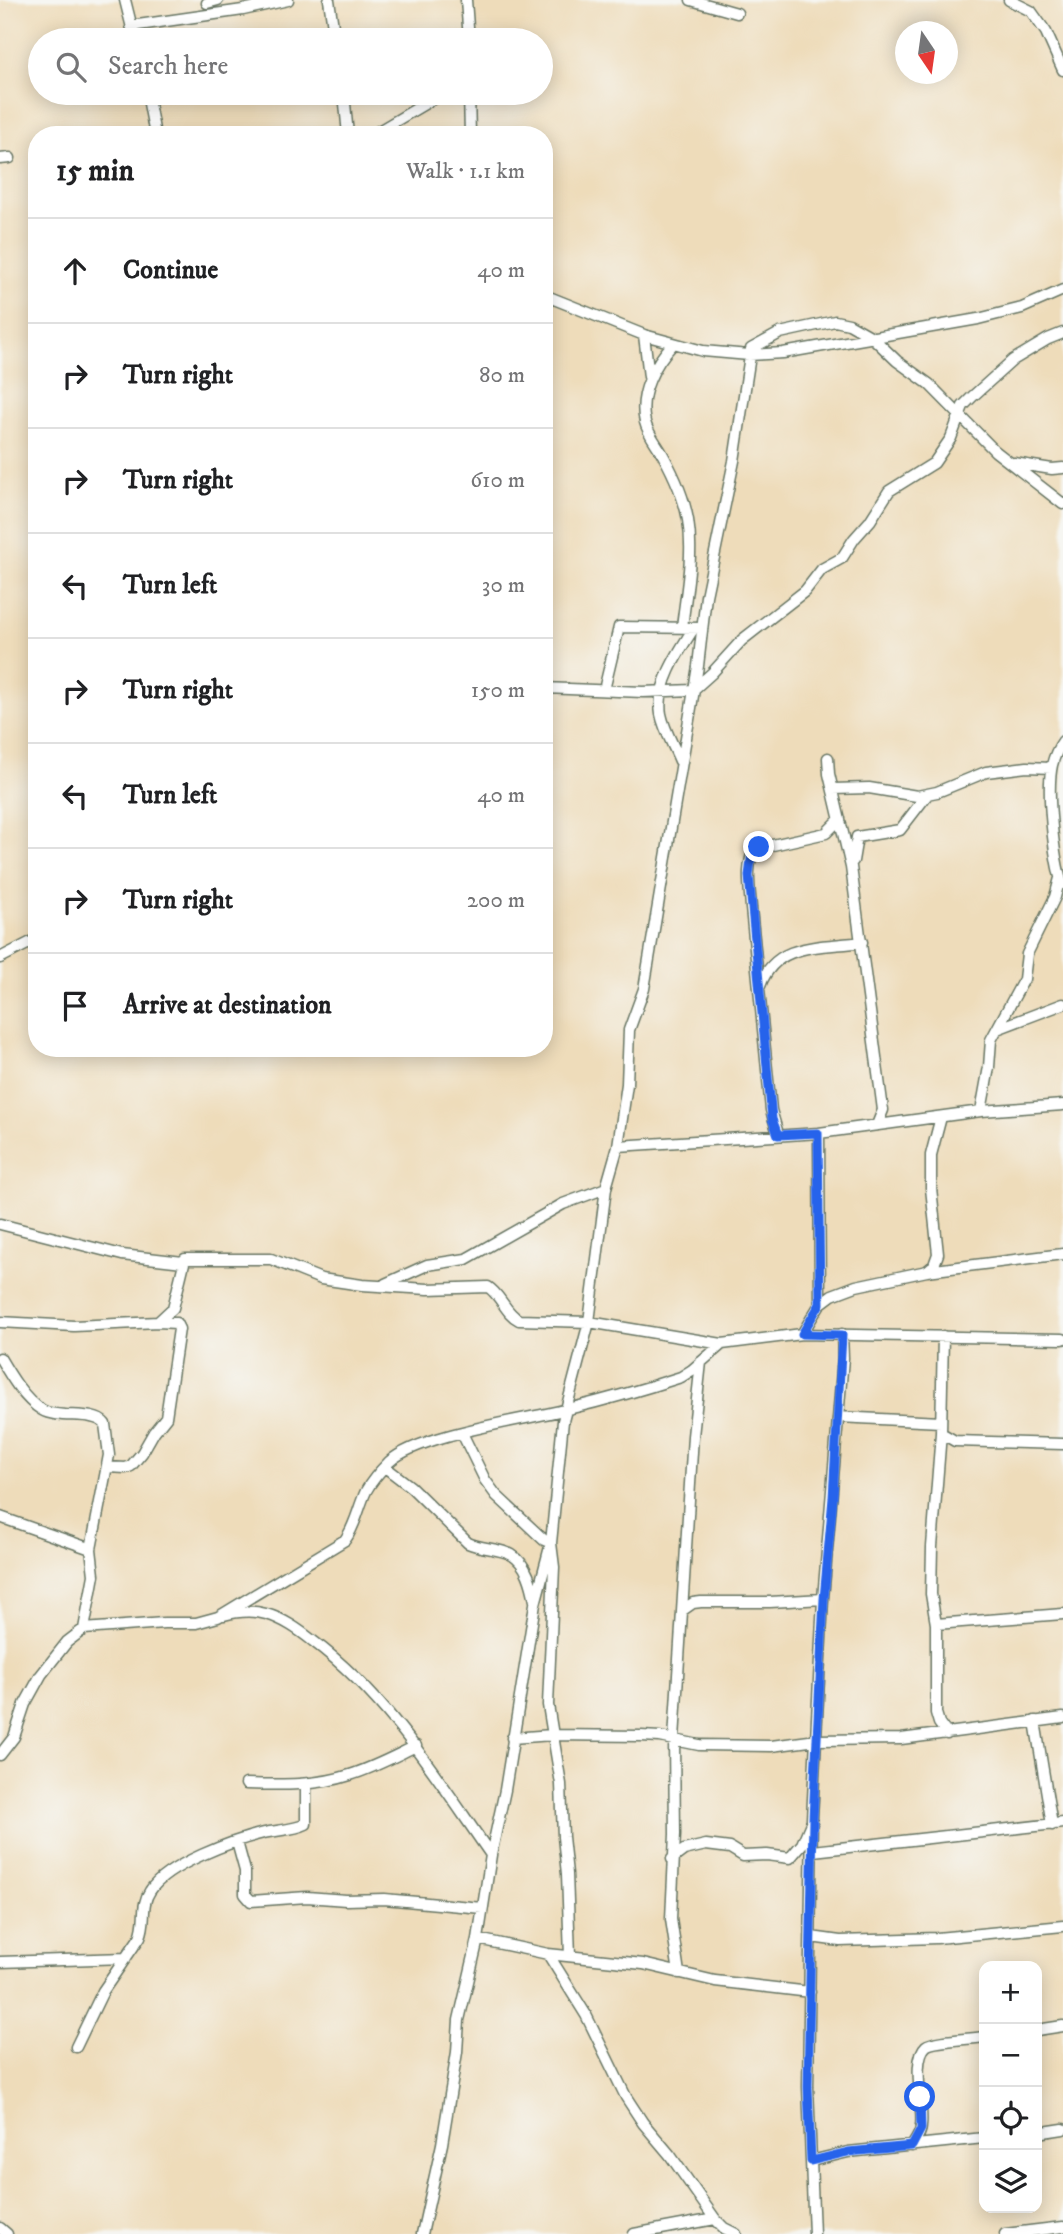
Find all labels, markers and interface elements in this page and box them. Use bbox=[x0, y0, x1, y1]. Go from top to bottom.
north arrow bbox=[895, 21, 958, 84]
search box bbox=[28, 28, 553, 105]
icon: search bbox=[52, 48, 90, 86]
text: Search here bbox=[108, 50, 228, 83]
text: 15 min bbox=[56, 153, 134, 190]
text: Walk · 1.1 km bbox=[406, 157, 525, 186]
icon: ahead bbox=[56, 252, 94, 290]
text: Continue bbox=[123, 254, 218, 287]
text: 40 m bbox=[477, 256, 525, 285]
icon: right bbox=[56, 357, 94, 395]
text: Turn right bbox=[123, 359, 233, 392]
text: 80 m bbox=[479, 361, 525, 390]
icon: right bbox=[56, 462, 94, 500]
text: Turn right bbox=[123, 464, 233, 497]
text: 610 m bbox=[470, 466, 525, 495]
icon: left bbox=[56, 567, 94, 605]
text: Turn left bbox=[123, 569, 217, 602]
text: 30 m bbox=[482, 571, 525, 600]
icon: right bbox=[56, 672, 94, 710]
text: Turn right bbox=[123, 674, 233, 707]
text: 150 m bbox=[471, 676, 525, 705]
icon: left bbox=[56, 777, 94, 815]
text: Turn left bbox=[123, 779, 217, 812]
text: 40 m bbox=[477, 781, 525, 810]
route end bbox=[743, 831, 774, 862]
icon: right bbox=[56, 882, 94, 920]
text: Turn right bbox=[123, 884, 233, 917]
text: 200 m bbox=[467, 886, 525, 915]
icon: arrive bbox=[56, 987, 94, 1025]
text: Arrive at destination bbox=[123, 989, 332, 1022]
map controls bbox=[979, 1961, 1042, 2213]
button: + bbox=[979, 1961, 1042, 2024]
button: − bbox=[979, 2024, 1042, 2087]
route start bbox=[904, 2081, 935, 2112]
button: locate bbox=[979, 2087, 1042, 2150]
button: layers bbox=[979, 2150, 1042, 2213]

